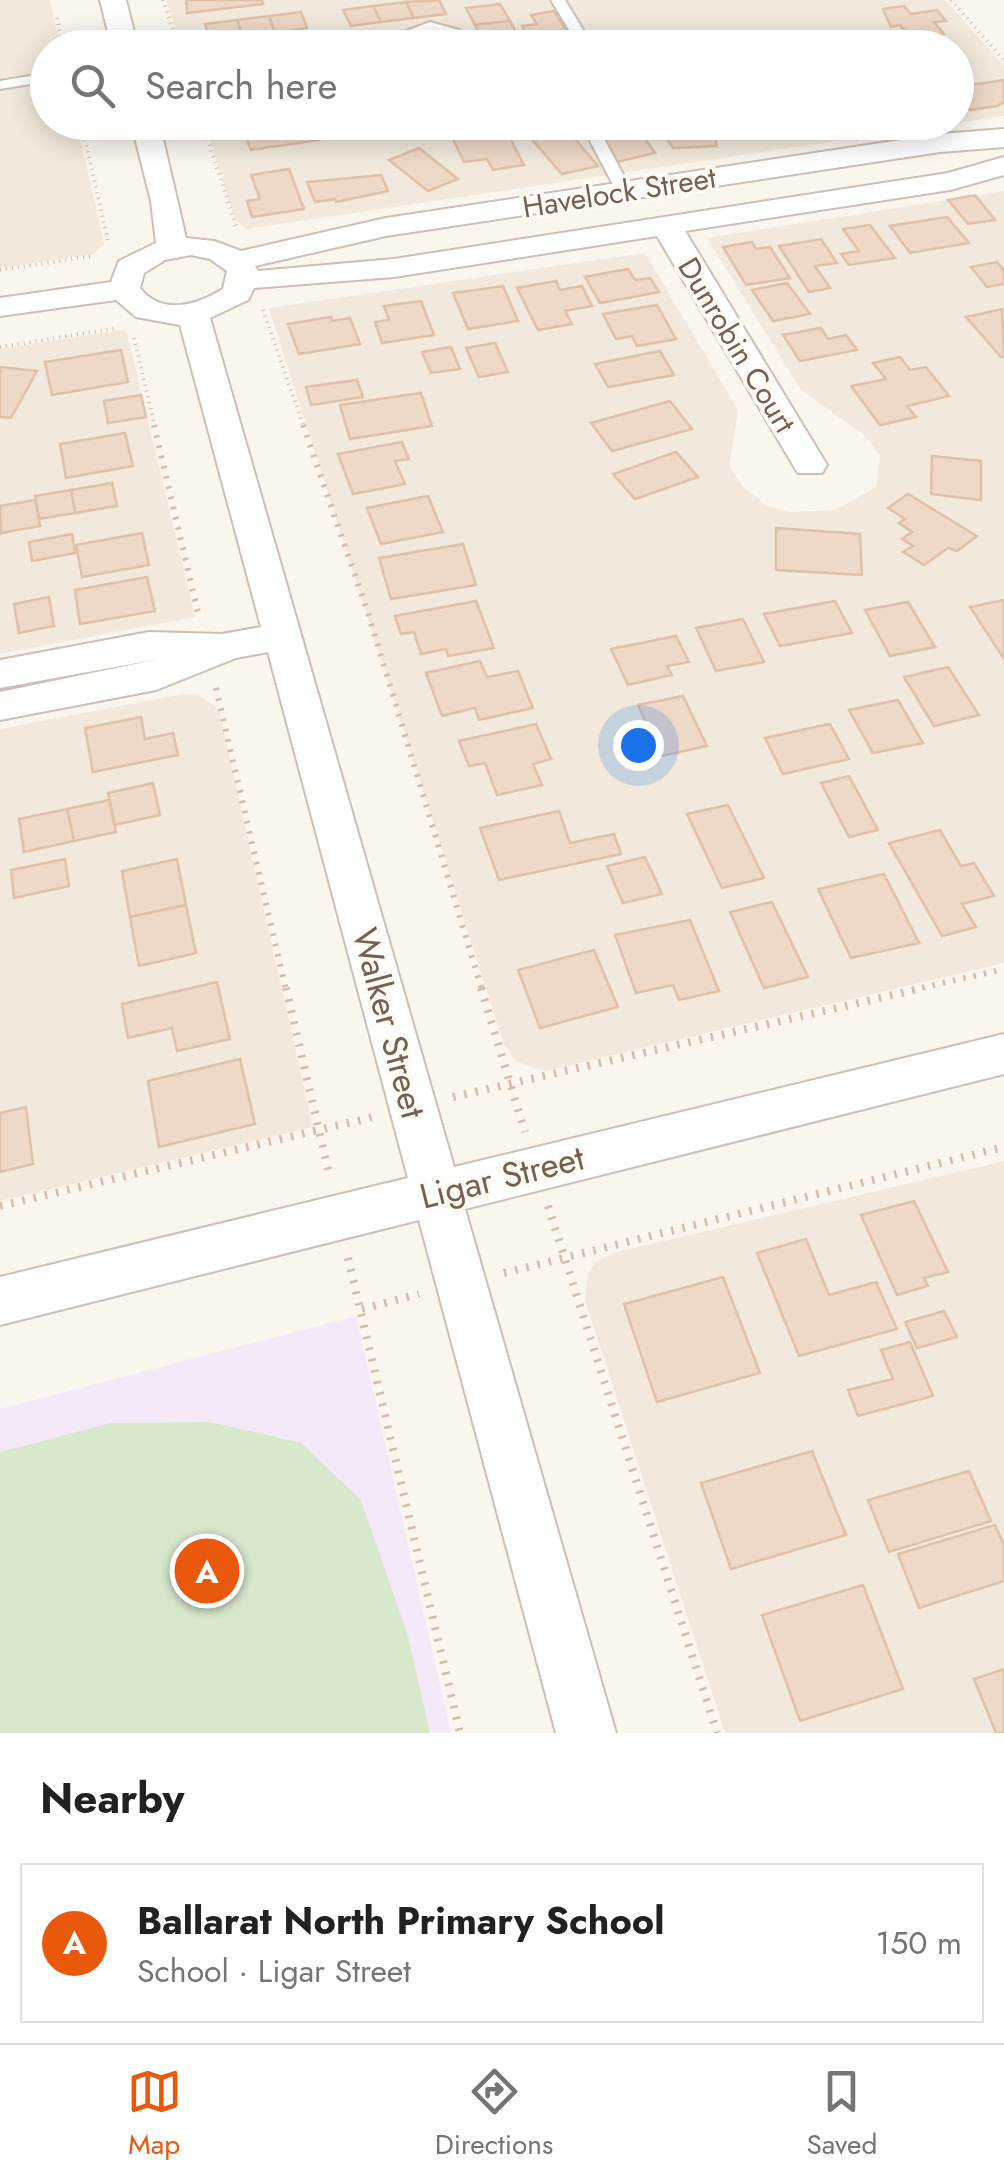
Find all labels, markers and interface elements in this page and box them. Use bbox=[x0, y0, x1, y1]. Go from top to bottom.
search box bbox=[30, 30, 974, 140]
icon: search bbox=[65, 58, 120, 113]
text: Search here bbox=[145, 58, 337, 113]
street label: Havelock Street bbox=[519, 155, 720, 229]
street label: Dunrobin Court bbox=[668, 249, 807, 442]
your location bbox=[613, 720, 664, 771]
street label: Walker Street bbox=[340, 922, 439, 1124]
street label: Ligar Street bbox=[415, 1132, 590, 1222]
pin: A bbox=[174, 1534, 240, 1608]
text: Nearby bbox=[40, 1768, 184, 1829]
text: Ballarat North Primary School bbox=[137, 1893, 664, 1948]
text: A bbox=[63, 1920, 86, 1966]
text: 150 m bbox=[876, 1920, 962, 1966]
text: School · Ligar Street bbox=[137, 1948, 411, 1994]
tab: Map bbox=[127, 2064, 182, 2165]
tab: Directions bbox=[435, 2064, 553, 2165]
tab: Saved bbox=[806, 2064, 877, 2165]

